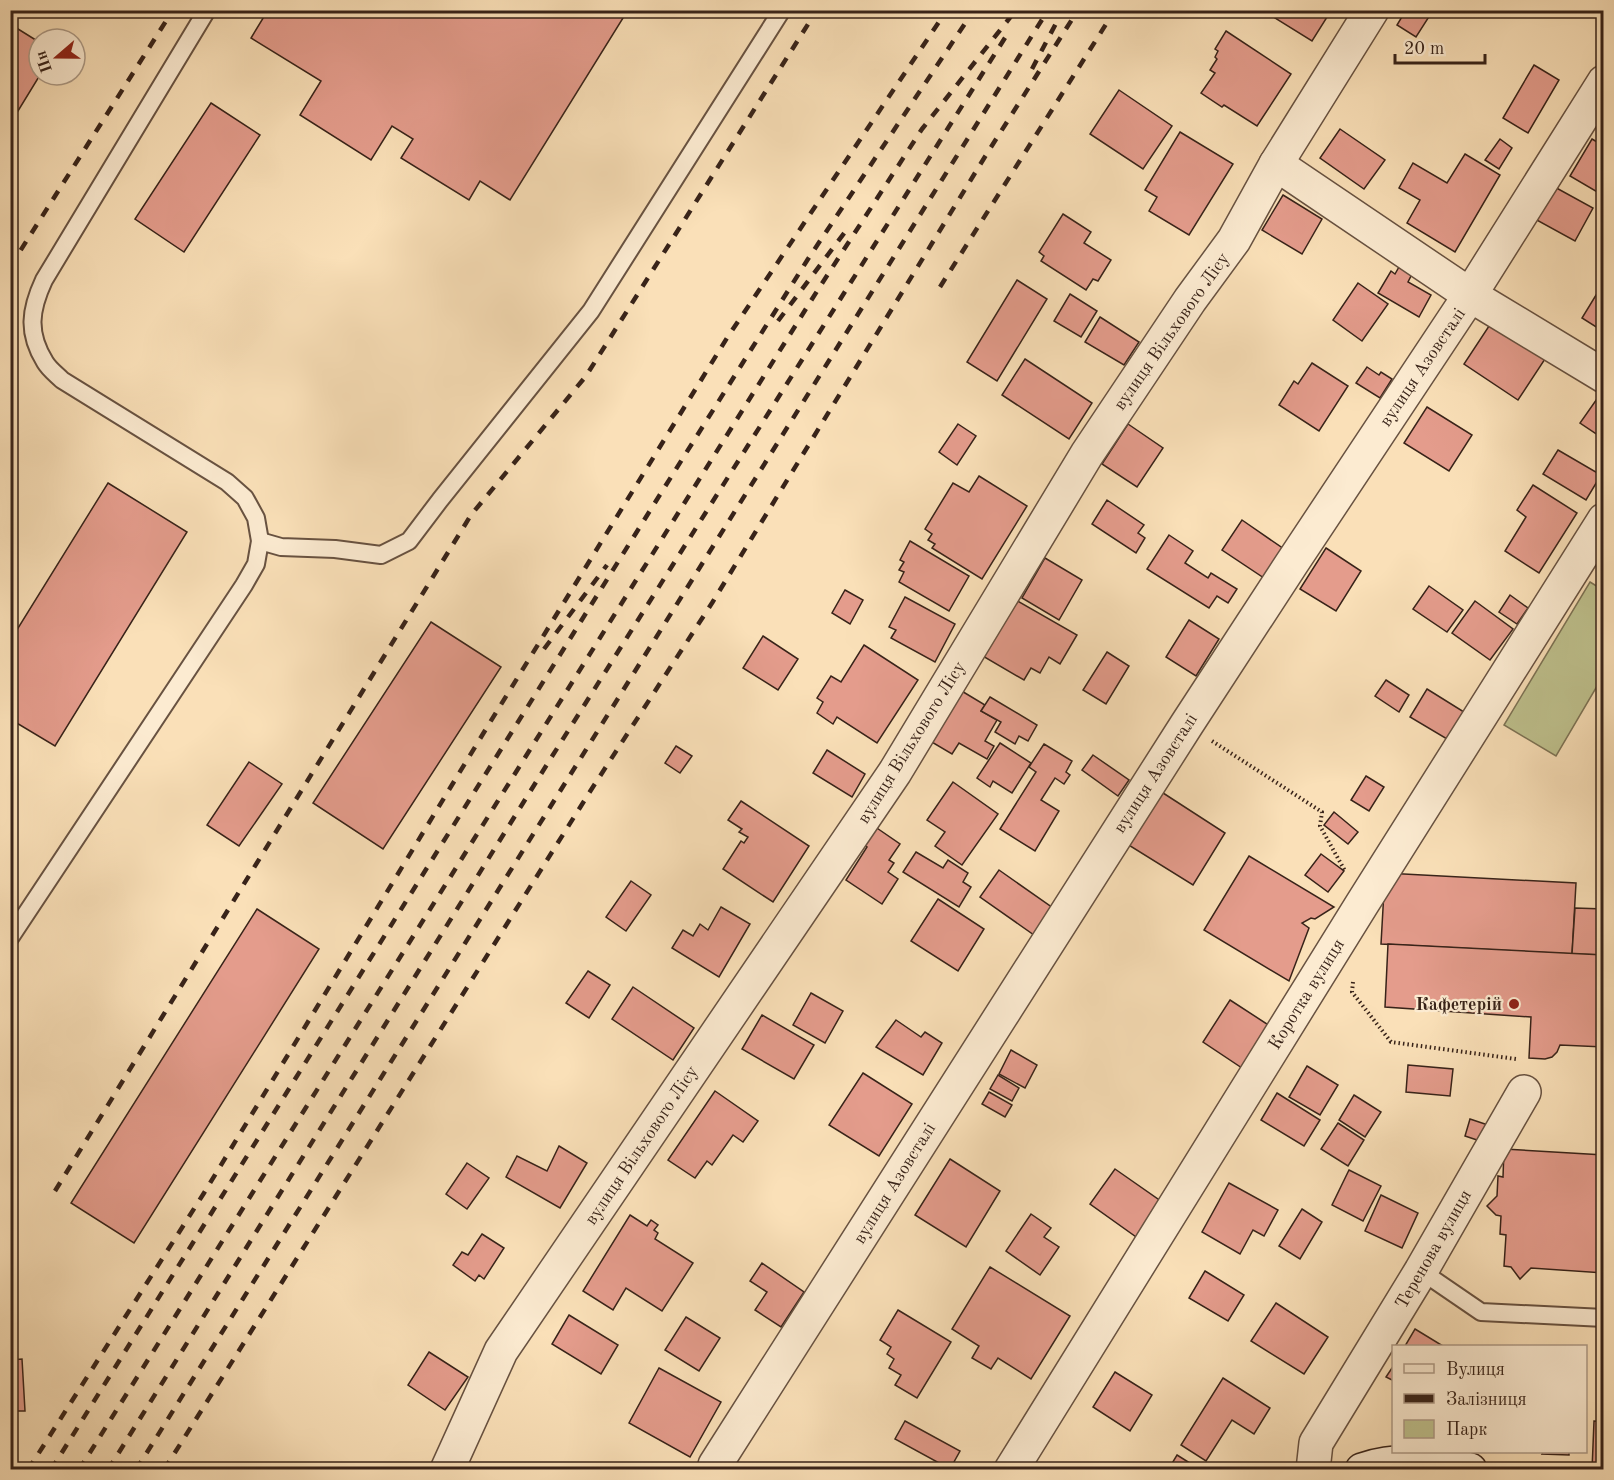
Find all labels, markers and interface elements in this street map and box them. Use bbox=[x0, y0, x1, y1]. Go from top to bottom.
north arrow bbox=[27, 27, 87, 87]
scale bar bbox=[1395, 27, 1485, 65]
text: 20 m bbox=[1404, 40, 1444, 58]
text: Пн bbox=[33, 48, 56, 75]
street label: вулиця Вільхового Лісу bbox=[1111, 249, 1233, 414]
street label: вулиця Азовсталі bbox=[1377, 305, 1469, 430]
street label: вулиця Вільхового Лісу bbox=[855, 658, 969, 827]
street label: вулиця Азовсталі bbox=[1111, 710, 1201, 837]
street label: Коротка вулиця bbox=[1266, 936, 1348, 1053]
place label: Кафетерій bbox=[1416, 996, 1502, 1015]
marker: Кафетерій bbox=[1507, 997, 1521, 1011]
street label: вулиця Вільхового Лісу bbox=[582, 1062, 702, 1228]
street label: вулиця Азовсталі bbox=[851, 1120, 939, 1247]
street label: Теренова вулиця bbox=[1393, 1187, 1475, 1312]
legend bbox=[1392, 1345, 1587, 1453]
text: Вулиця bbox=[1446, 1361, 1505, 1379]
text: Залізниця bbox=[1446, 1391, 1527, 1409]
text: Парк bbox=[1446, 1421, 1487, 1439]

